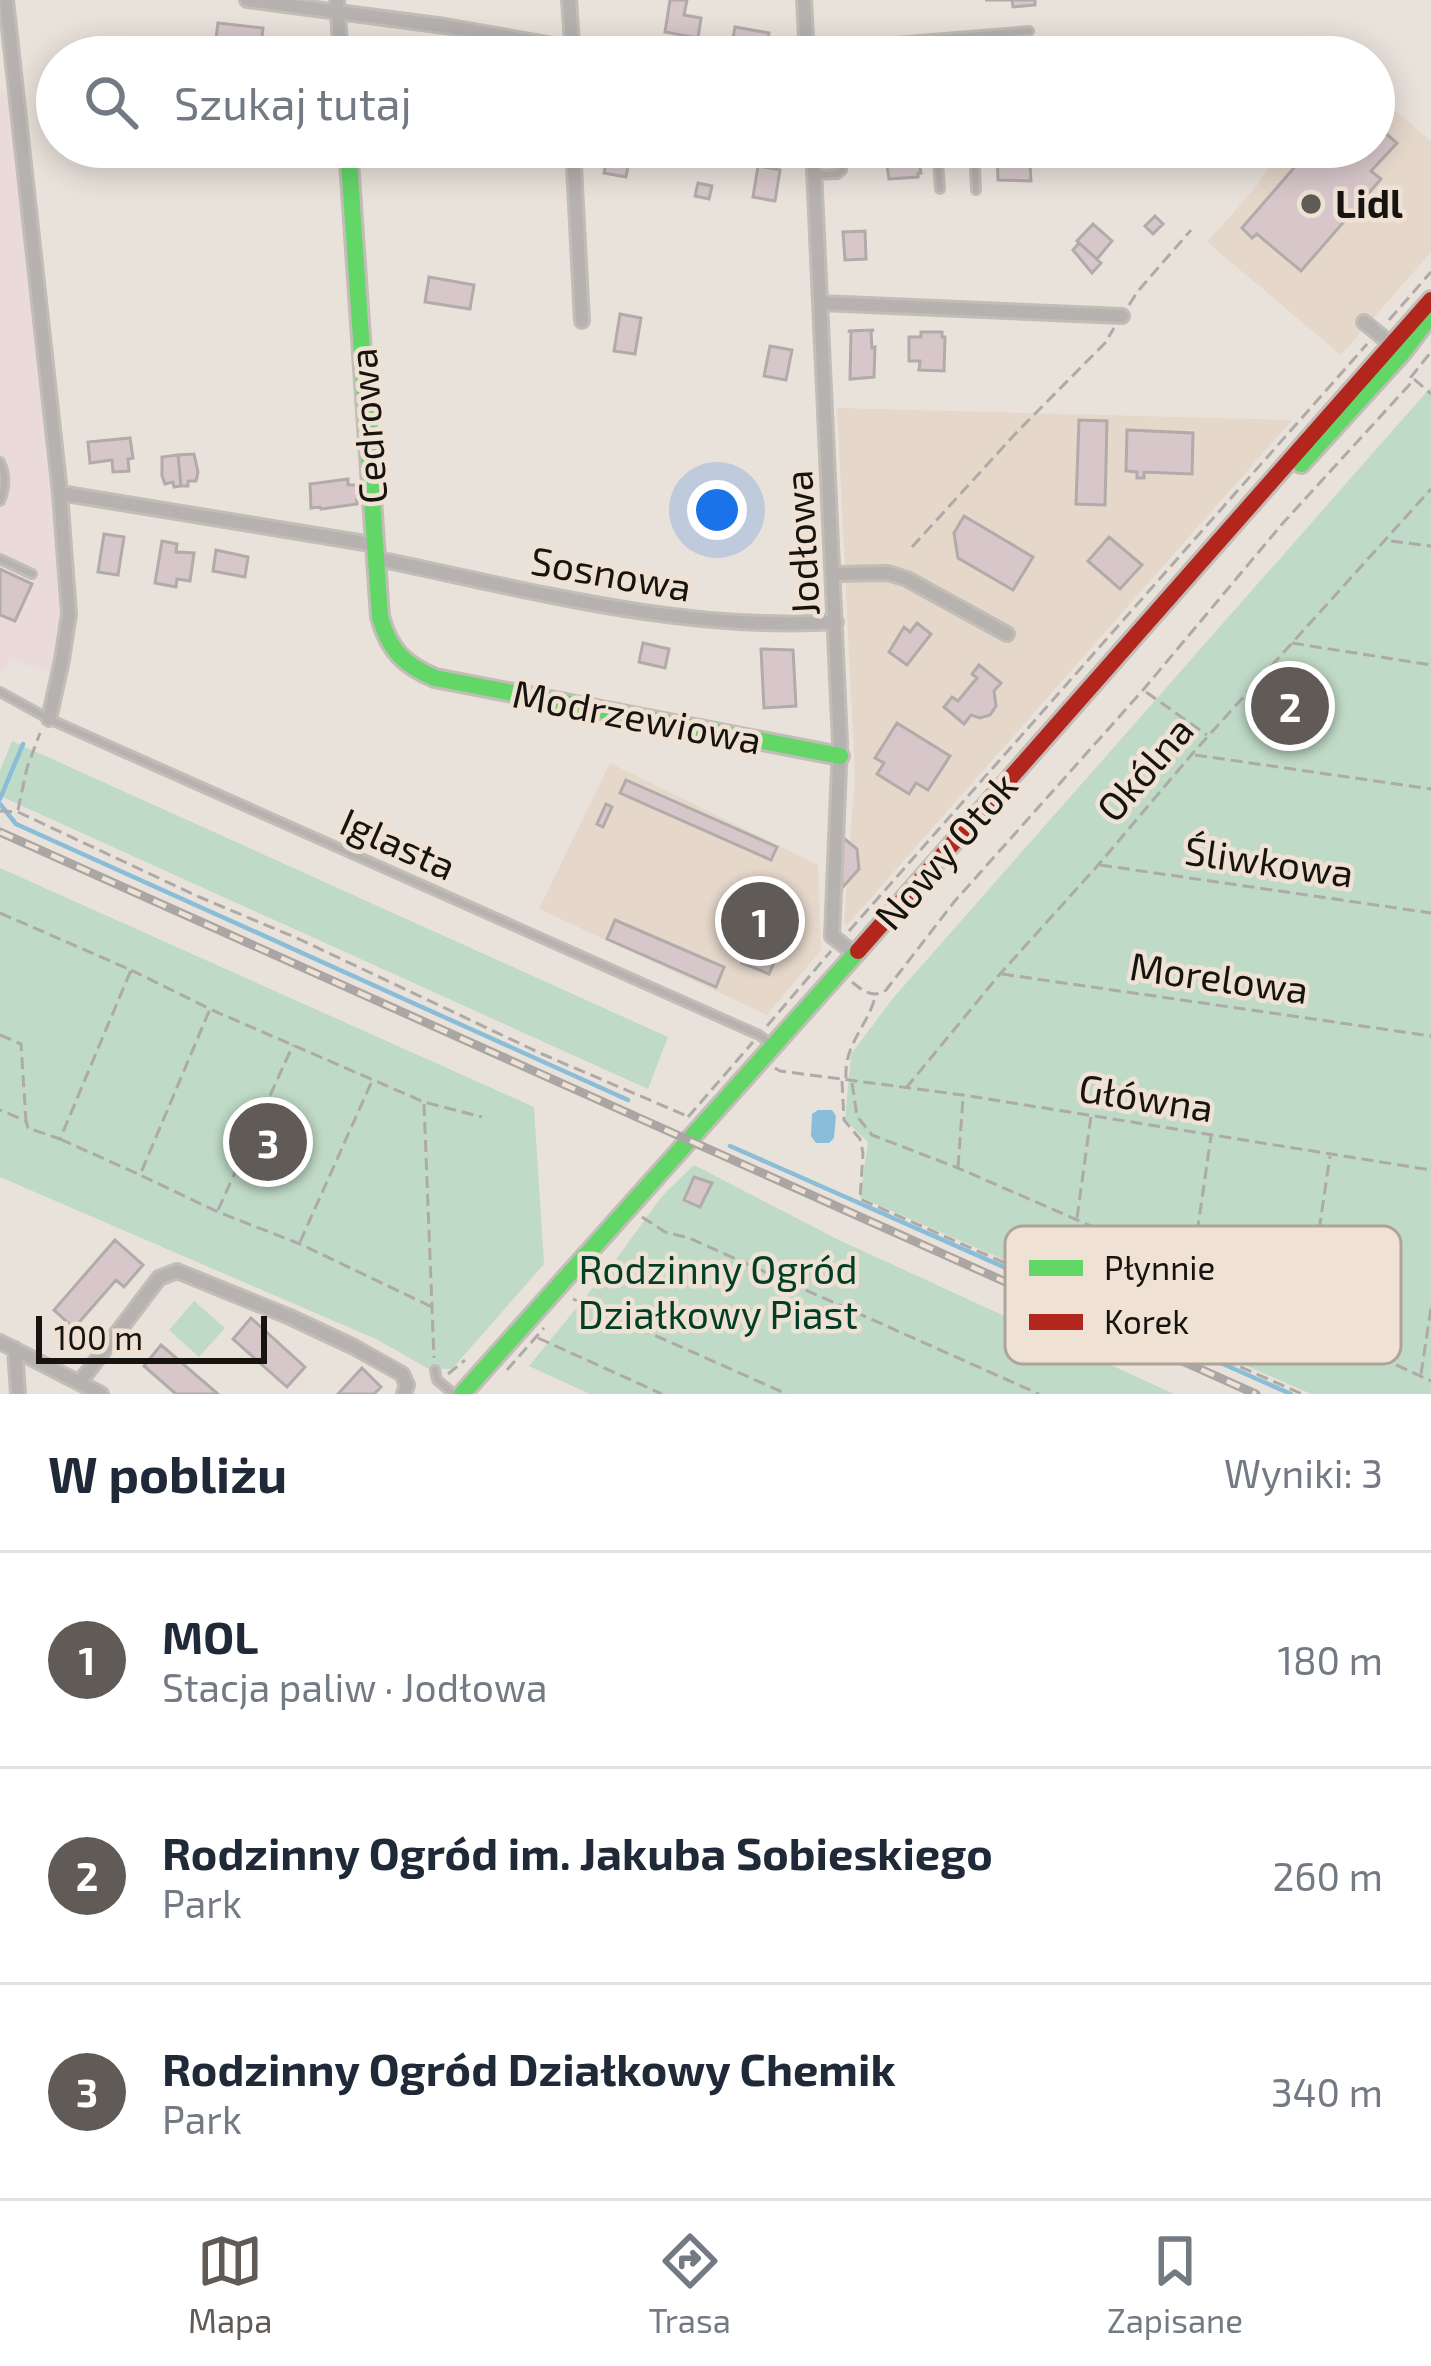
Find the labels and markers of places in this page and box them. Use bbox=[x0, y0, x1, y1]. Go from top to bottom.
place label: Lidl bbox=[1335, 179, 1403, 226]
marker: Lidl bbox=[1298, 191, 1324, 217]
pin: 2 bbox=[1251, 661, 1329, 751]
pin: 1 bbox=[721, 876, 799, 966]
pin: 3 bbox=[229, 1097, 307, 1187]

